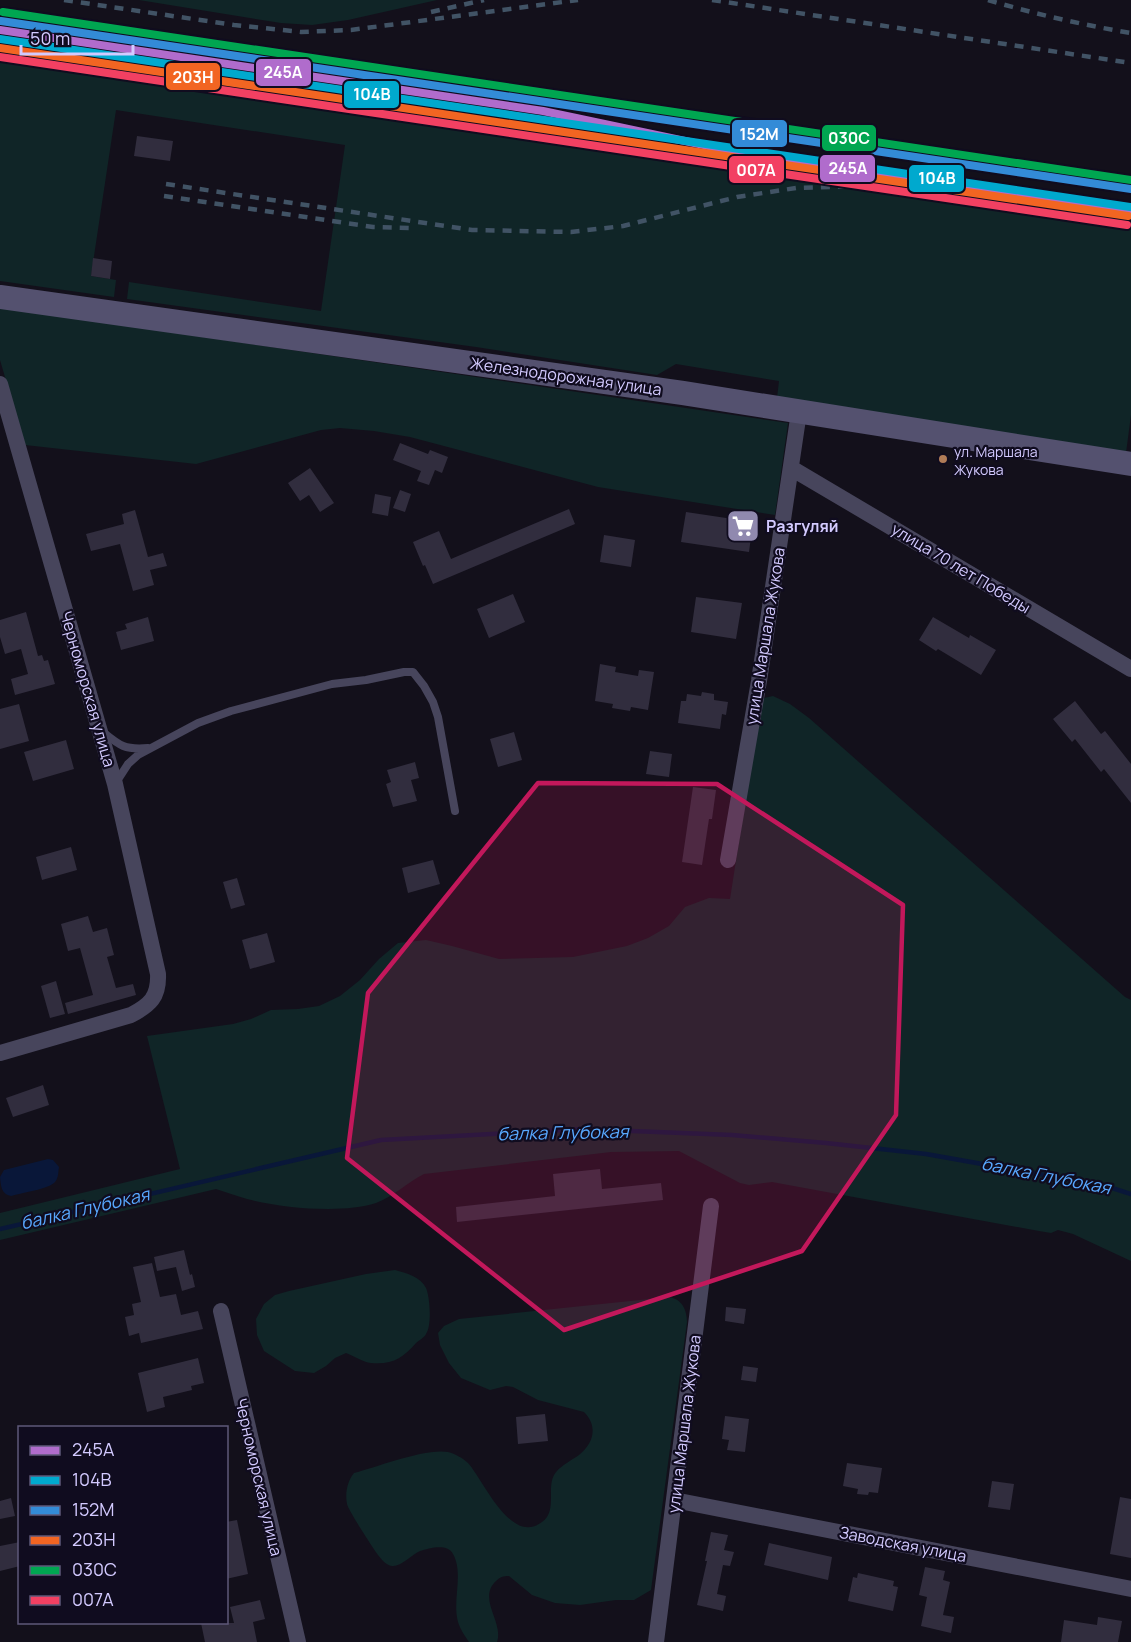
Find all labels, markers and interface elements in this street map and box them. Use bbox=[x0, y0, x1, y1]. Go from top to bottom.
scale bar bbox=[21, 18, 134, 56]
text: 50 m bbox=[30, 26, 70, 50]
line badge: 245А bbox=[255, 58, 312, 87]
text: 245А bbox=[263, 61, 303, 83]
line badge: 203Н bbox=[165, 62, 221, 91]
text: 203Н bbox=[173, 66, 213, 88]
line badge: 104В bbox=[343, 80, 400, 109]
text: 104В bbox=[353, 83, 391, 105]
line badge: 152М bbox=[731, 119, 788, 148]
text: 152М bbox=[739, 123, 779, 145]
line badge: 030C bbox=[821, 124, 877, 152]
text: 030C bbox=[828, 127, 870, 149]
line badge: 245А bbox=[819, 154, 876, 183]
line badge: 007А bbox=[728, 155, 785, 184]
text: 245А bbox=[828, 157, 868, 179]
text: 007А bbox=[736, 159, 776, 181]
line badge: 104В bbox=[908, 164, 965, 193]
text: 104В bbox=[918, 167, 956, 189]
street label: Железнодорожная улица bbox=[469, 352, 663, 400]
place label: ул. Маршала Жукова bbox=[954, 442, 1038, 479]
marker: ул. Маршала Жукова bbox=[937, 453, 949, 465]
supermarket icon: Разгуляй bbox=[725, 508, 761, 544]
place label: Разгуляй bbox=[766, 515, 839, 537]
street label: улица 70 лет Победы bbox=[887, 518, 1035, 618]
street label: улица Маршала Жукова bbox=[740, 546, 790, 726]
street label: Черноморская улица bbox=[55, 609, 121, 769]
water label: балка Глубокая bbox=[497, 1119, 631, 1145]
water label: балка Глубокая bbox=[979, 1151, 1115, 1200]
water label: балка Глубокая bbox=[18, 1181, 153, 1234]
street label: улица Маршала Жукова bbox=[662, 1334, 706, 1514]
street label: Черноморская улица bbox=[230, 1396, 288, 1558]
legend bbox=[18, 1426, 228, 1624]
text: 245А bbox=[72, 1437, 115, 1461]
text: 104В bbox=[72, 1467, 112, 1491]
text: 152М bbox=[72, 1497, 114, 1521]
street label: Заводская улица bbox=[838, 1521, 968, 1567]
text: 203Н bbox=[72, 1527, 116, 1551]
text: 030C bbox=[72, 1557, 117, 1581]
text: 007А bbox=[72, 1587, 114, 1611]

